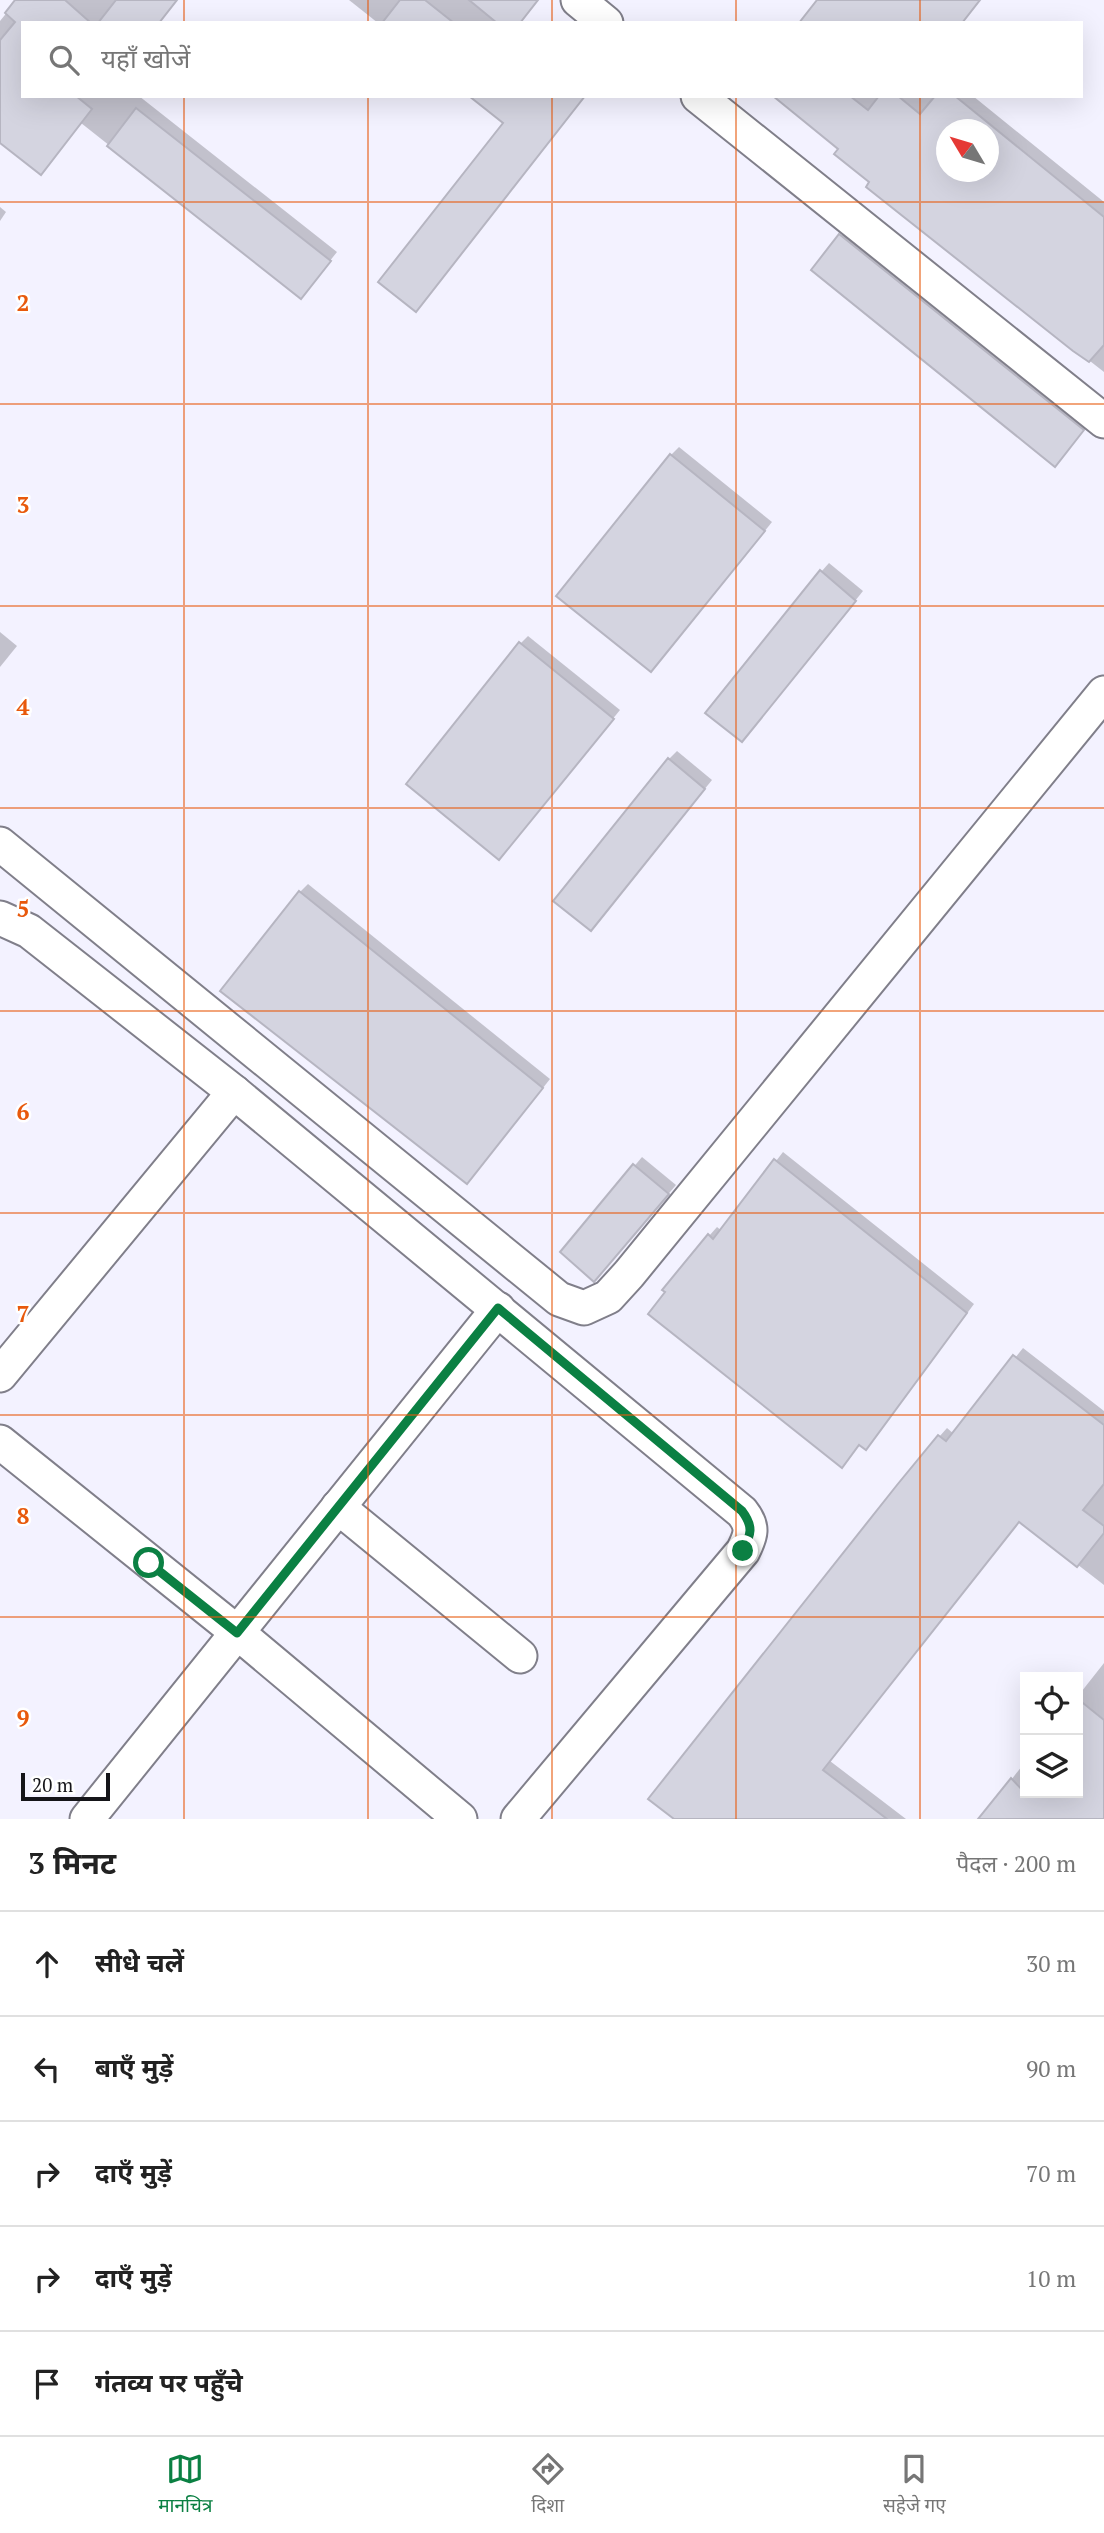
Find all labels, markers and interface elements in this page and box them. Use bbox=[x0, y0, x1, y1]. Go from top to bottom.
search box bbox=[21, 21, 1083, 98]
icon: search bbox=[45, 41, 83, 79]
text: यहाँ खोजें bbox=[101, 41, 190, 75]
north arrow bbox=[936, 119, 999, 182]
text: 2 bbox=[17, 287, 30, 318]
text: 3 bbox=[17, 489, 30, 520]
text: 4 bbox=[17, 691, 30, 722]
text: 5 bbox=[17, 893, 30, 924]
text: 6 bbox=[17, 1096, 30, 1127]
text: 7 bbox=[17, 1298, 30, 1329]
text: 8 bbox=[17, 1500, 30, 1531]
route end bbox=[727, 1535, 758, 1566]
route start bbox=[133, 1547, 164, 1578]
map controls bbox=[1020, 1672, 1083, 1798]
button: locate bbox=[1020, 1672, 1083, 1735]
text: 9 bbox=[17, 1702, 30, 1733]
button: layers bbox=[1020, 1735, 1083, 1798]
scale bar bbox=[21, 1770, 110, 1802]
text: 20 m bbox=[32, 1772, 73, 1797]
text: 3 मिनट bbox=[28, 1843, 116, 1883]
text: पैदल · 200 m bbox=[956, 1848, 1076, 1879]
icon: ahead bbox=[28, 1945, 66, 1983]
text: सीधे चलें bbox=[95, 1945, 184, 1979]
text: 30 m bbox=[1026, 1948, 1076, 1979]
icon: left bbox=[28, 2050, 66, 2088]
text: बाएँ मुड़ें bbox=[95, 2050, 173, 2084]
text: 90 m bbox=[1026, 2053, 1076, 2084]
icon: right bbox=[28, 2155, 66, 2193]
text: दाएँ मुड़ें bbox=[95, 2155, 172, 2189]
text: 70 m bbox=[1026, 2158, 1076, 2189]
icon: right bbox=[28, 2260, 66, 2298]
text: दाएँ मुड़ें bbox=[95, 2260, 172, 2294]
text: 10 m bbox=[1026, 2263, 1076, 2294]
icon: arrive bbox=[28, 2365, 66, 2403]
text: गंतव्य पर पहुँचे bbox=[95, 2365, 243, 2399]
tab: मानचित्र bbox=[158, 2450, 212, 2520]
tab: दिशा bbox=[529, 2450, 567, 2520]
tab: सहेजे गए bbox=[883, 2450, 946, 2520]

